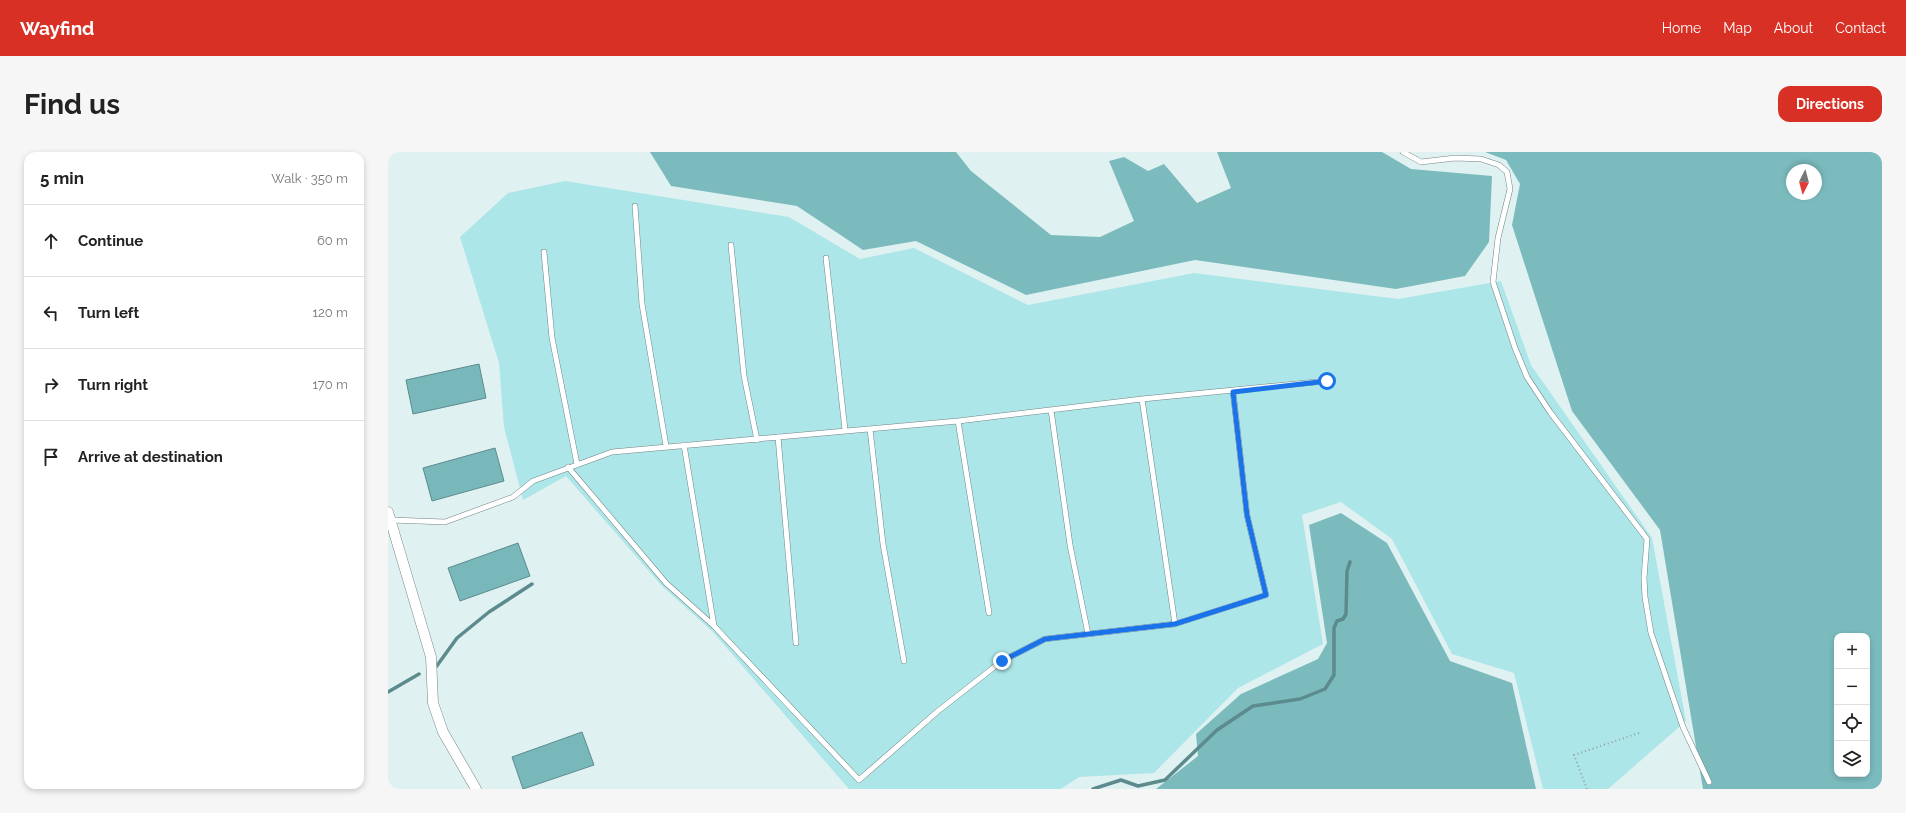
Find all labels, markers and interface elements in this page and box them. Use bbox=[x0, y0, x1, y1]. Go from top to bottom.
text: Wayfind bbox=[20, 17, 94, 39]
text: Home bbox=[1662, 20, 1701, 36]
text: Map bbox=[1723, 20, 1752, 36]
text: About bbox=[1774, 20, 1813, 36]
text: Contact bbox=[1835, 20, 1886, 36]
button: Directions bbox=[1778, 86, 1882, 122]
text: Find us bbox=[24, 88, 120, 121]
north arrow bbox=[1786, 164, 1822, 200]
text: 5 min bbox=[40, 168, 84, 188]
text: Walk · 350 m bbox=[271, 171, 348, 186]
icon: ahead bbox=[40, 230, 62, 252]
text: Continue bbox=[78, 232, 143, 250]
text: 60 m bbox=[317, 233, 348, 248]
icon: left bbox=[40, 302, 62, 324]
text: Turn left bbox=[78, 304, 139, 322]
text: 120 m bbox=[312, 305, 348, 320]
route start bbox=[1318, 372, 1336, 390]
icon: right bbox=[40, 374, 62, 396]
text: Turn right bbox=[78, 376, 148, 394]
text: 170 m bbox=[312, 377, 348, 392]
icon: arrive bbox=[40, 446, 62, 468]
text: Arrive at destination bbox=[78, 448, 223, 466]
map controls bbox=[1834, 633, 1870, 777]
button: + bbox=[1834, 633, 1870, 669]
route end bbox=[993, 652, 1011, 670]
button: − bbox=[1834, 669, 1870, 705]
button: locate bbox=[1834, 705, 1870, 741]
button: layers bbox=[1834, 741, 1870, 777]

